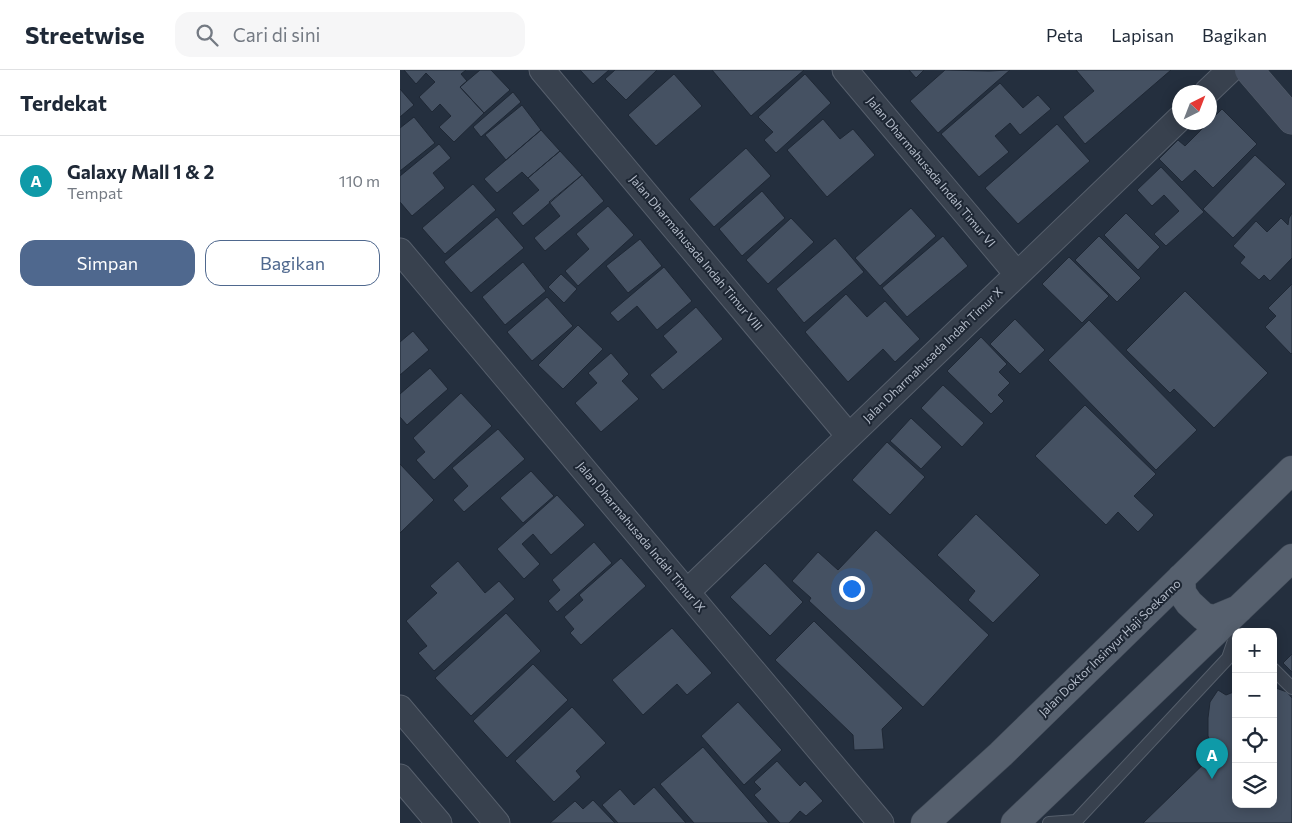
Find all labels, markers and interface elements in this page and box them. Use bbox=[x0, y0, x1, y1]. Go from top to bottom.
search box bbox=[175, 12, 525, 57]
text: Streetwise bbox=[25, 20, 145, 49]
icon: search bbox=[193, 21, 221, 49]
text: Cari di sini bbox=[233, 23, 321, 46]
text: Peta bbox=[1046, 24, 1083, 46]
text: Lapisan bbox=[1111, 24, 1174, 46]
text: Bagikan bbox=[1202, 24, 1267, 46]
north arrow bbox=[1172, 85, 1217, 130]
text: Terdekat bbox=[20, 90, 107, 115]
street label: Jalan Dharmahusada Indah Timur VI bbox=[864, 93, 999, 250]
text: Galaxy Mall 1 & 2 bbox=[67, 160, 214, 183]
text: A bbox=[30, 171, 42, 190]
text: 110 m bbox=[339, 171, 380, 190]
street label: Jalan Dharmahusada Indah Timur VIII bbox=[627, 172, 766, 334]
text: Tempat bbox=[67, 183, 123, 202]
button: Simpan bbox=[20, 240, 195, 286]
button: Bagikan bbox=[205, 240, 380, 286]
street label: Jalan Dharmahusada Indah Timur X bbox=[860, 284, 1006, 425]
street label: Jalan Dharmahusada Indah Timur IX bbox=[574, 458, 709, 615]
your location bbox=[839, 576, 865, 602]
street label: Jalan Doktor Insinyur Haji Soekarno bbox=[1036, 576, 1184, 719]
map controls bbox=[1232, 628, 1277, 808]
button: + bbox=[1232, 628, 1277, 673]
button: − bbox=[1232, 673, 1277, 718]
button: locate bbox=[1232, 718, 1277, 763]
pin: A bbox=[1196, 738, 1228, 779]
button: layers bbox=[1232, 763, 1277, 808]

